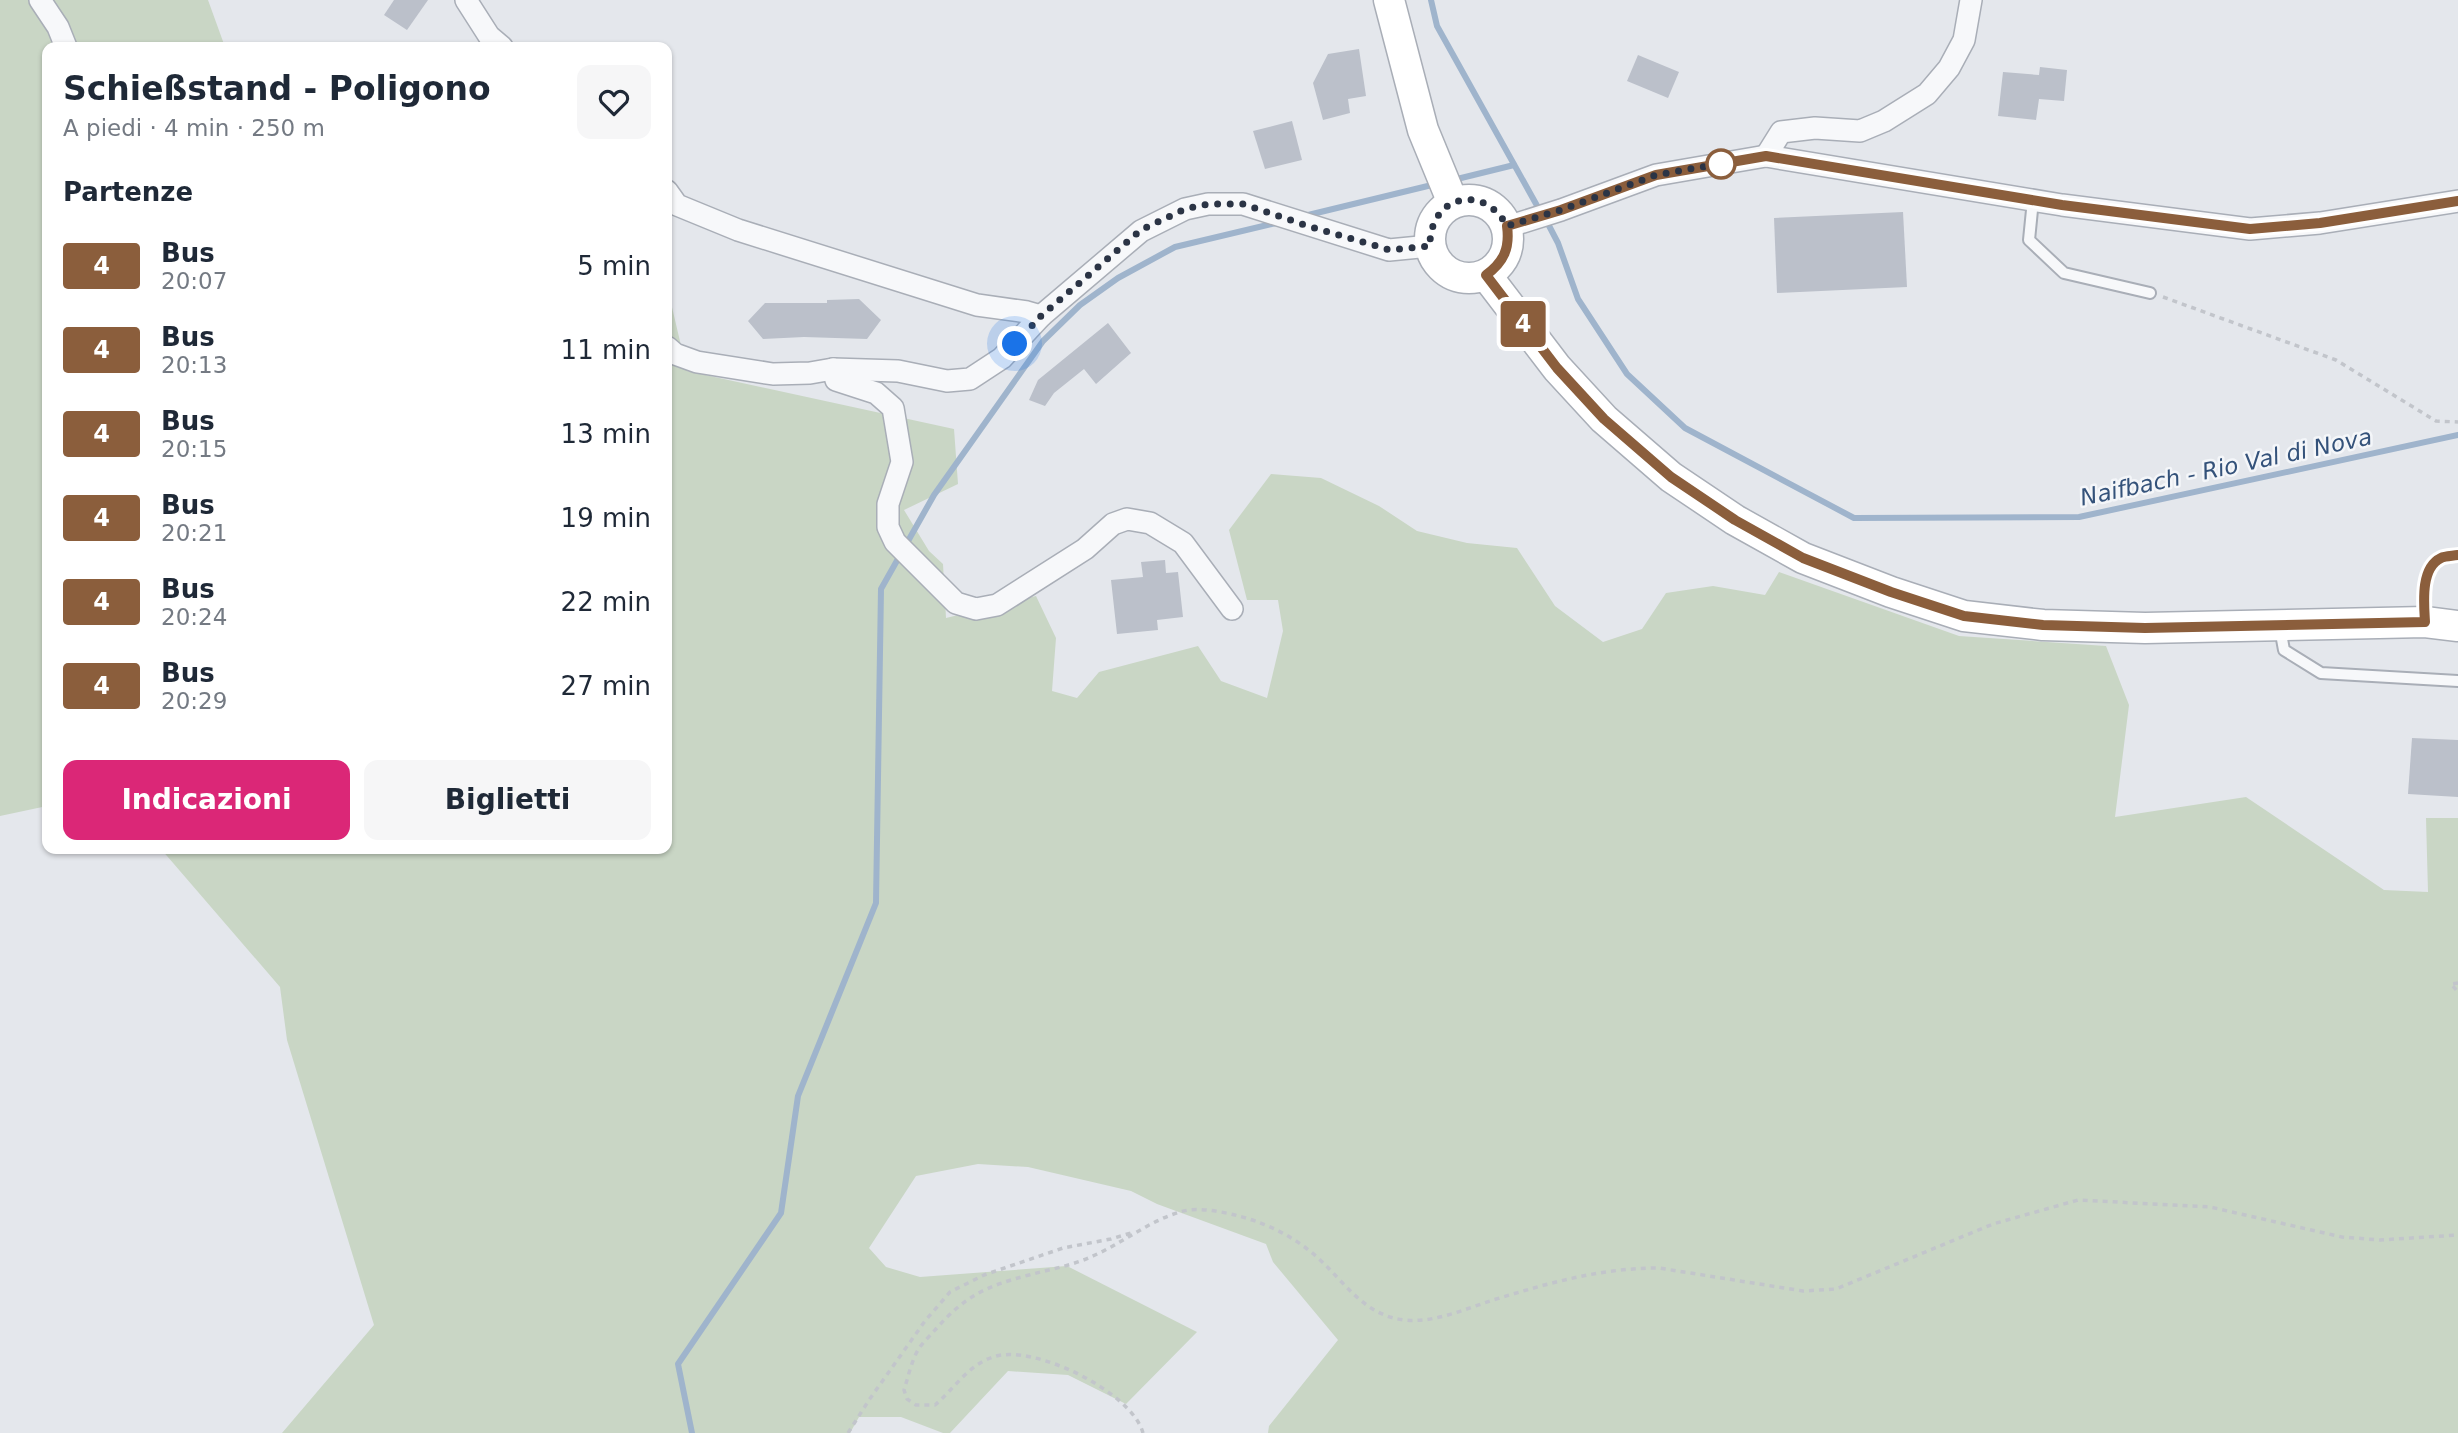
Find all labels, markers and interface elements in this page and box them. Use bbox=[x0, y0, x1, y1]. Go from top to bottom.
button: heart bbox=[577, 65, 651, 139]
text: Schießstand - Poligono bbox=[63, 69, 491, 108]
text: A piedi · 4 min · 250 m bbox=[63, 115, 325, 141]
unlabelled marker bbox=[1706, 149, 1736, 179]
text: Partenze bbox=[63, 177, 193, 207]
text: Bus bbox=[161, 238, 215, 268]
text: 5 min bbox=[577, 251, 651, 281]
text: 4 bbox=[93, 252, 110, 280]
text: 20:07 bbox=[161, 268, 227, 294]
line badge: 4 bbox=[1500, 301, 1546, 347]
text: 4 bbox=[1515, 310, 1531, 338]
text: Bus bbox=[161, 322, 215, 352]
your location bbox=[997, 326, 1032, 361]
text: 11 min bbox=[561, 335, 651, 365]
text: 4 bbox=[93, 336, 110, 364]
text: 20:13 bbox=[161, 352, 227, 378]
text: Bus bbox=[161, 406, 215, 436]
text: 13 min bbox=[561, 419, 651, 449]
text: 4 bbox=[93, 420, 110, 448]
water label: Naifbach - Rio Val di Nova bbox=[2078, 423, 2374, 511]
text: 20:15 bbox=[161, 436, 227, 462]
text: Bus bbox=[161, 490, 215, 520]
text: 19 min bbox=[561, 503, 651, 533]
text: 4 bbox=[93, 504, 110, 532]
text: 20:21 bbox=[161, 520, 227, 546]
text: Bus bbox=[161, 574, 215, 604]
text: 22 min bbox=[561, 587, 651, 617]
text: 4 bbox=[93, 588, 110, 616]
text: 20:24 bbox=[161, 604, 227, 630]
text: Bus bbox=[161, 658, 215, 688]
text: 27 min bbox=[561, 671, 651, 701]
text: 4 bbox=[93, 672, 110, 700]
text: 20:29 bbox=[161, 688, 227, 714]
button: Indicazioni bbox=[63, 760, 350, 840]
button: Biglietti bbox=[364, 760, 651, 840]

